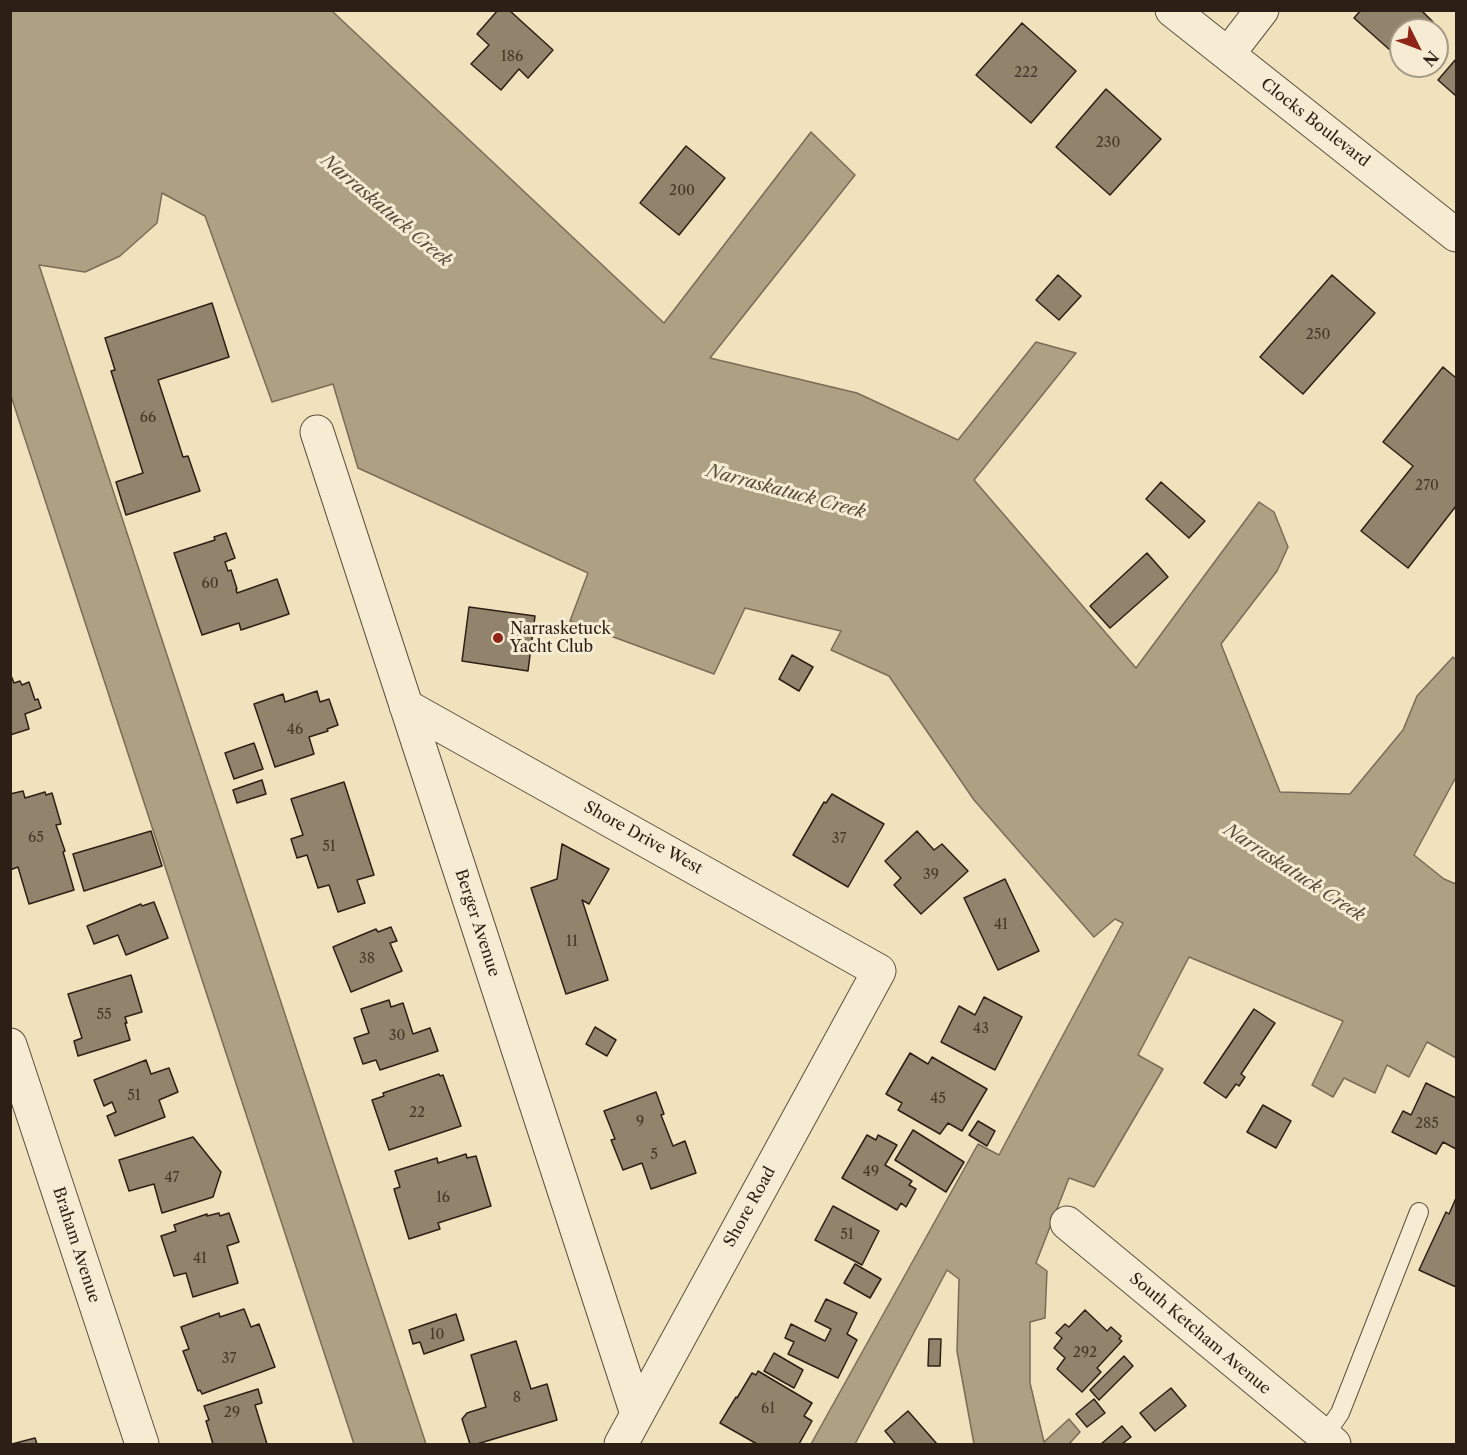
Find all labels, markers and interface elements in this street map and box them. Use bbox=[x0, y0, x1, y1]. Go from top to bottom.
north arrow bbox=[1389, 18, 1449, 78]
text: N bbox=[1419, 47, 1443, 71]
house number: 186 bbox=[501, 49, 523, 65]
house number: 222 bbox=[1014, 65, 1038, 81]
street label: Clocks Boulevard bbox=[1257, 75, 1373, 171]
house number: 230 bbox=[1096, 135, 1120, 151]
water label: Narraskatuck Creek bbox=[316, 150, 456, 272]
house number: 200 bbox=[669, 183, 695, 199]
house number: 250 bbox=[1306, 327, 1330, 343]
house number: 66 bbox=[140, 410, 156, 426]
water label: Narraskatuck Creek bbox=[704, 460, 868, 524]
house number: 270 bbox=[1415, 478, 1439, 494]
house number: 60 bbox=[201, 576, 219, 592]
place label: Narrasketuck Yacht Club bbox=[510, 619, 611, 657]
marker: Narrasketuck Yacht Club bbox=[491, 631, 505, 645]
house number: 46 bbox=[287, 722, 303, 738]
street label: Shore Drive West bbox=[580, 797, 706, 879]
water label: Narraskatuck Creek bbox=[1219, 819, 1369, 927]
house number: 65 bbox=[28, 830, 44, 846]
house number: 37 bbox=[832, 831, 846, 847]
house number: 51 bbox=[322, 839, 336, 855]
street label: Berger Avenue bbox=[451, 867, 503, 979]
house number: 39 bbox=[923, 867, 939, 883]
house number: 41 bbox=[994, 917, 1008, 933]
house number: 11 bbox=[566, 934, 578, 950]
house number: 38 bbox=[359, 951, 375, 967]
house number: 55 bbox=[96, 1007, 112, 1023]
house number: 43 bbox=[973, 1021, 989, 1037]
house number: 30 bbox=[389, 1028, 405, 1044]
house number: 51 bbox=[127, 1088, 141, 1104]
house number: 45 bbox=[930, 1091, 946, 1107]
house number: 22 bbox=[409, 1105, 425, 1121]
house number: 9 bbox=[636, 1114, 644, 1130]
house number: 285 bbox=[1415, 1116, 1439, 1132]
house number: 5 bbox=[650, 1147, 658, 1163]
street label: Shore Road bbox=[720, 1164, 780, 1250]
house number: 49 bbox=[863, 1164, 879, 1180]
house number: 47 bbox=[165, 1170, 179, 1186]
street label: Braham Avenue bbox=[48, 1185, 104, 1305]
house number: 16 bbox=[436, 1190, 450, 1206]
house number: 51 bbox=[840, 1227, 854, 1243]
house number: 41 bbox=[193, 1251, 207, 1267]
street label: South Ketcham Avenue bbox=[1125, 1269, 1275, 1399]
house number: 10 bbox=[430, 1327, 444, 1343]
house number: 292 bbox=[1073, 1345, 1097, 1361]
house number: 37 bbox=[222, 1351, 236, 1367]
house number: 8 bbox=[513, 1390, 521, 1406]
house number: 61 bbox=[761, 1401, 775, 1417]
house number: 29 bbox=[224, 1405, 240, 1421]

